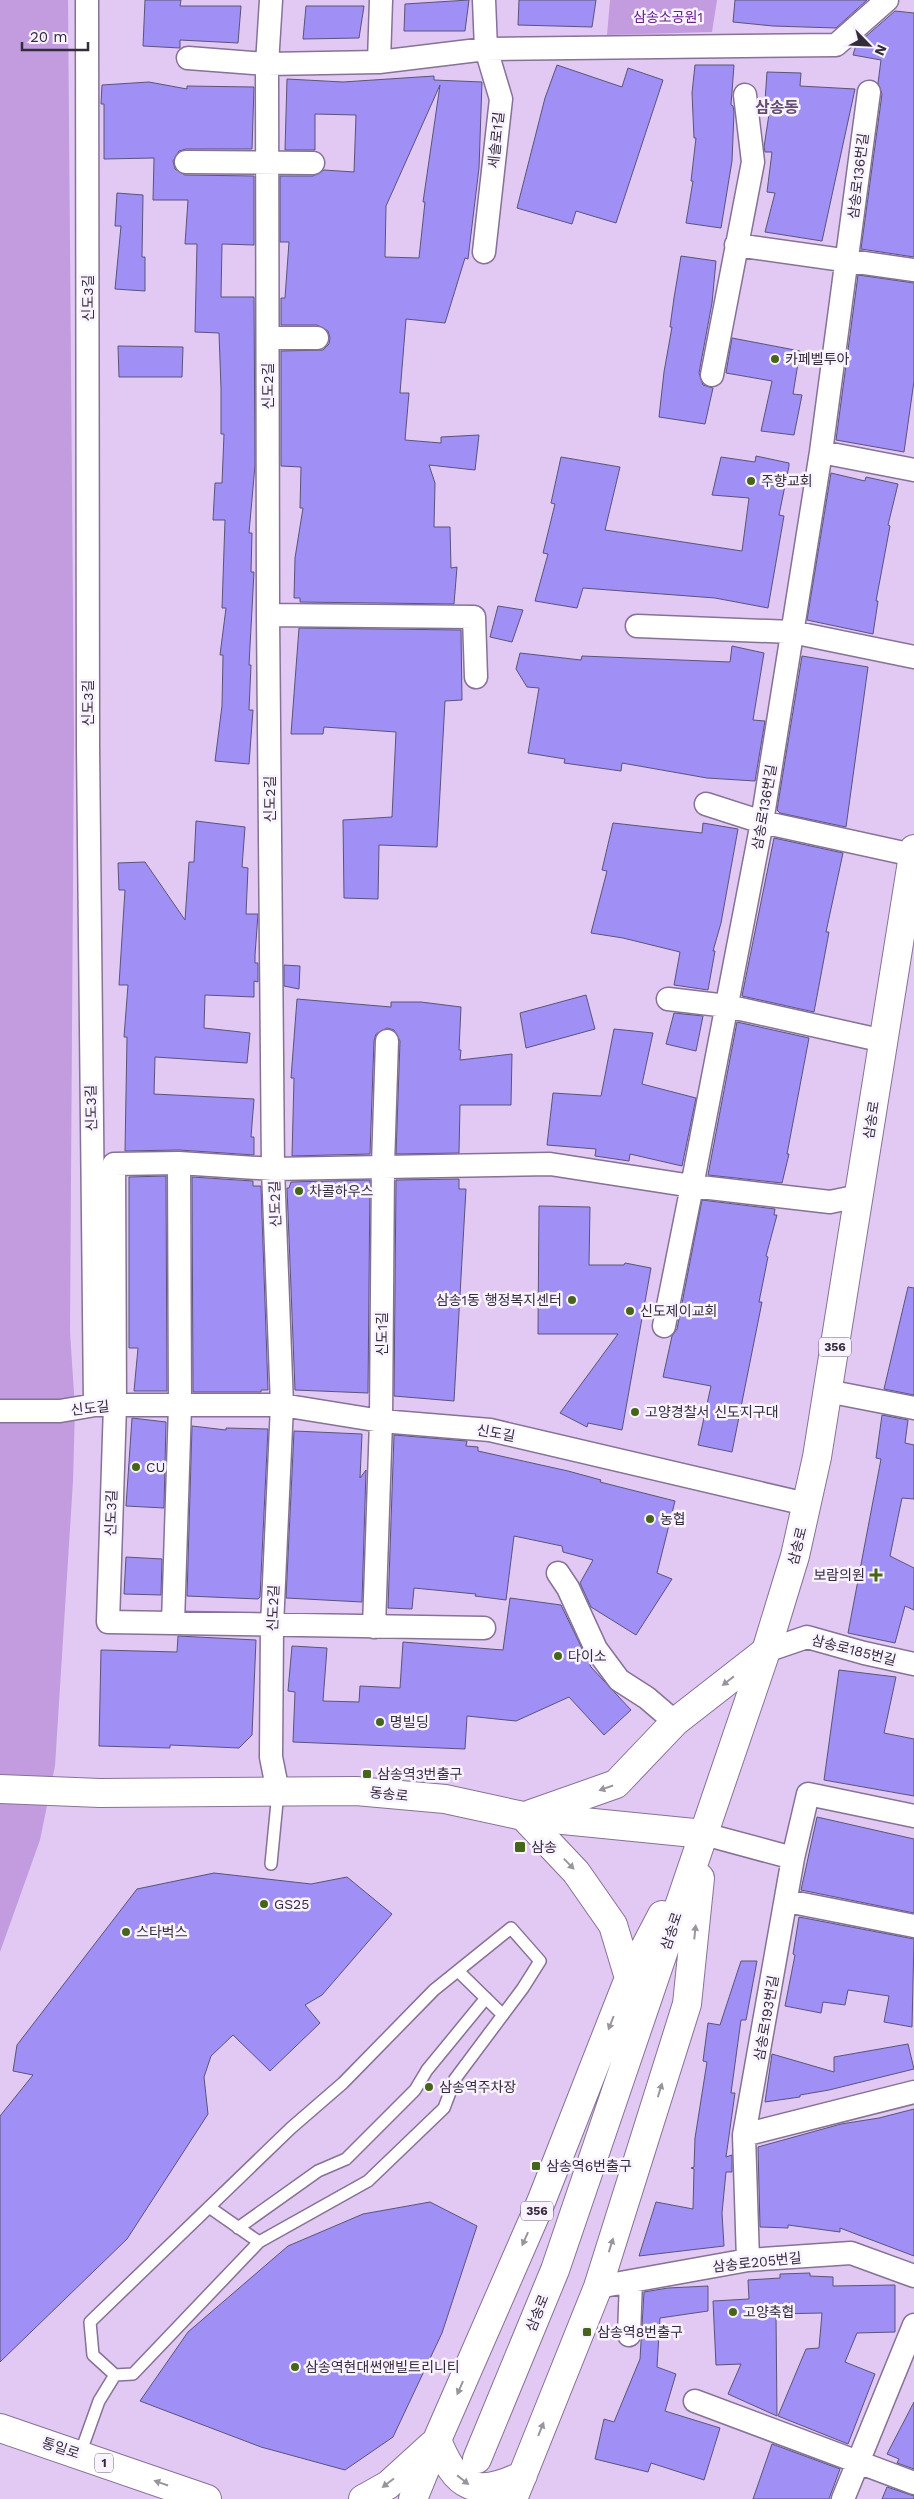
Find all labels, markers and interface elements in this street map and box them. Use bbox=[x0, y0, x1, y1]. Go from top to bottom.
park label: 삼송소공원1 bbox=[633, 9, 703, 25]
scale bar bbox=[22, 20, 89, 52]
north arrow bbox=[844, 20, 894, 70]
text: 20 m bbox=[30, 28, 68, 46]
text: N bbox=[871, 42, 890, 58]
district label: 삼송동 bbox=[755, 98, 799, 117]
street label: 세솔로1길 bbox=[485, 111, 507, 169]
street label: 삼송로136번길 bbox=[845, 132, 871, 220]
street label: 신도3길 bbox=[80, 275, 96, 321]
place label: 카페벨투아 bbox=[785, 351, 850, 367]
marker: 카페벨투아 bbox=[769, 353, 781, 365]
street label: 신도2길 bbox=[260, 363, 276, 409]
place label: 주향교회 bbox=[761, 473, 813, 489]
marker: 주향교회 bbox=[745, 475, 757, 487]
street label: 신도3길 bbox=[80, 680, 96, 726]
street label: 삼송로136번길 bbox=[749, 763, 779, 851]
street label: 신도2길 bbox=[262, 776, 278, 822]
street label: 신도3길 bbox=[83, 1084, 99, 1132]
street label: 삼송로 bbox=[860, 1100, 882, 1140]
street label: 신도2길 bbox=[266, 1180, 284, 1228]
place label: 차콜하우스 bbox=[309, 1183, 374, 1199]
marker: 차콜하우스 bbox=[293, 1185, 305, 1197]
place label: 삼송1동 행정복지센터 bbox=[436, 1292, 562, 1308]
marker: 삼송1동 행정복지센터 bbox=[566, 1294, 578, 1306]
place label: 신도제이교회 bbox=[640, 1303, 717, 1319]
marker: 신도제이교회 bbox=[624, 1305, 636, 1317]
street label: 신도1길 bbox=[374, 1312, 390, 1356]
road number: 356 bbox=[819, 1338, 851, 1356]
street label: 신도길 bbox=[70, 1398, 110, 1418]
place label: 고양경찰서 신도지구대 bbox=[645, 1404, 779, 1420]
marker: 고양경찰서 신도지구대 bbox=[629, 1406, 641, 1418]
street label: 신도길 bbox=[476, 1422, 516, 1444]
place label: CU bbox=[146, 1459, 166, 1475]
marker: CU bbox=[130, 1461, 142, 1473]
street label: 신도3길 bbox=[102, 1489, 120, 1537]
place label: 농협 bbox=[660, 1511, 686, 1527]
marker: 농협 bbox=[644, 1513, 656, 1525]
street label: 삼송로 bbox=[785, 1525, 809, 1567]
place label: 보람의원 bbox=[813, 1567, 865, 1583]
marker: 보람의원 bbox=[869, 1568, 883, 1582]
street label: 신도2길 bbox=[264, 1584, 282, 1632]
street label: 삼송로185번길 bbox=[810, 1632, 898, 1668]
place label: 다이소 bbox=[568, 1648, 607, 1664]
marker: 다이소 bbox=[552, 1650, 564, 1662]
one-way arrow bbox=[722, 1676, 735, 1687]
place label: 명빌딩 bbox=[390, 1714, 429, 1730]
marker: 명빌딩 bbox=[374, 1716, 386, 1728]
place label: 삼송역3번출구 bbox=[377, 1766, 463, 1782]
marker: 삼송역3번출구 bbox=[361, 1768, 373, 1780]
street label: 동송로 bbox=[369, 1784, 409, 1804]
one-way arrow bbox=[599, 1784, 614, 1792]
place label: 삼송 bbox=[531, 1839, 557, 1855]
marker: 삼송 bbox=[513, 1840, 527, 1854]
one-way arrow bbox=[563, 1858, 575, 1870]
place label: GS25 bbox=[274, 1896, 309, 1912]
marker: GS25 bbox=[258, 1898, 270, 1910]
street label: 삼송로 bbox=[657, 1910, 685, 1952]
place label: 스타벅스 bbox=[136, 1924, 188, 1940]
one-way arrow bbox=[691, 1924, 699, 1940]
marker: 스타벅스 bbox=[120, 1926, 132, 1938]
street label: 삼송로193번길 bbox=[751, 1974, 781, 2062]
one-way arrow bbox=[607, 2016, 615, 2031]
place label: 삼송역주차장 bbox=[439, 2079, 516, 2095]
marker: 삼송역주차장 bbox=[423, 2081, 435, 2093]
one-way arrow bbox=[656, 2082, 664, 2097]
place label: 삼송역6번출구 bbox=[546, 2158, 632, 2174]
marker: 삼송역6번출구 bbox=[530, 2160, 542, 2172]
road number: 356 bbox=[521, 2202, 553, 2220]
one-way arrow bbox=[520, 2232, 528, 2246]
one-way arrow bbox=[607, 2237, 615, 2252]
street label: 삼송로205번길 bbox=[712, 2249, 802, 2275]
street label: 삼송로 bbox=[522, 2292, 552, 2334]
place label: 고양축협 bbox=[743, 2304, 795, 2320]
marker: 고양축협 bbox=[727, 2306, 739, 2318]
place label: 삼송역8번출구 bbox=[597, 2324, 683, 2340]
marker: 삼송역8번출구 bbox=[581, 2326, 593, 2338]
place label: 삼송역현대썬앤빌트리니티 bbox=[305, 2359, 460, 2375]
marker: 삼송역현대썬앤빌트리니티 bbox=[289, 2361, 301, 2373]
one-way arrow bbox=[455, 2381, 463, 2395]
one-way arrow bbox=[537, 2422, 545, 2437]
street label: 통일로 bbox=[40, 2434, 82, 2462]
road number: 1 bbox=[95, 2454, 113, 2472]
one-way arrow bbox=[456, 2475, 469, 2485]
one-way arrow bbox=[382, 2478, 395, 2489]
one-way arrow bbox=[153, 2479, 168, 2487]

